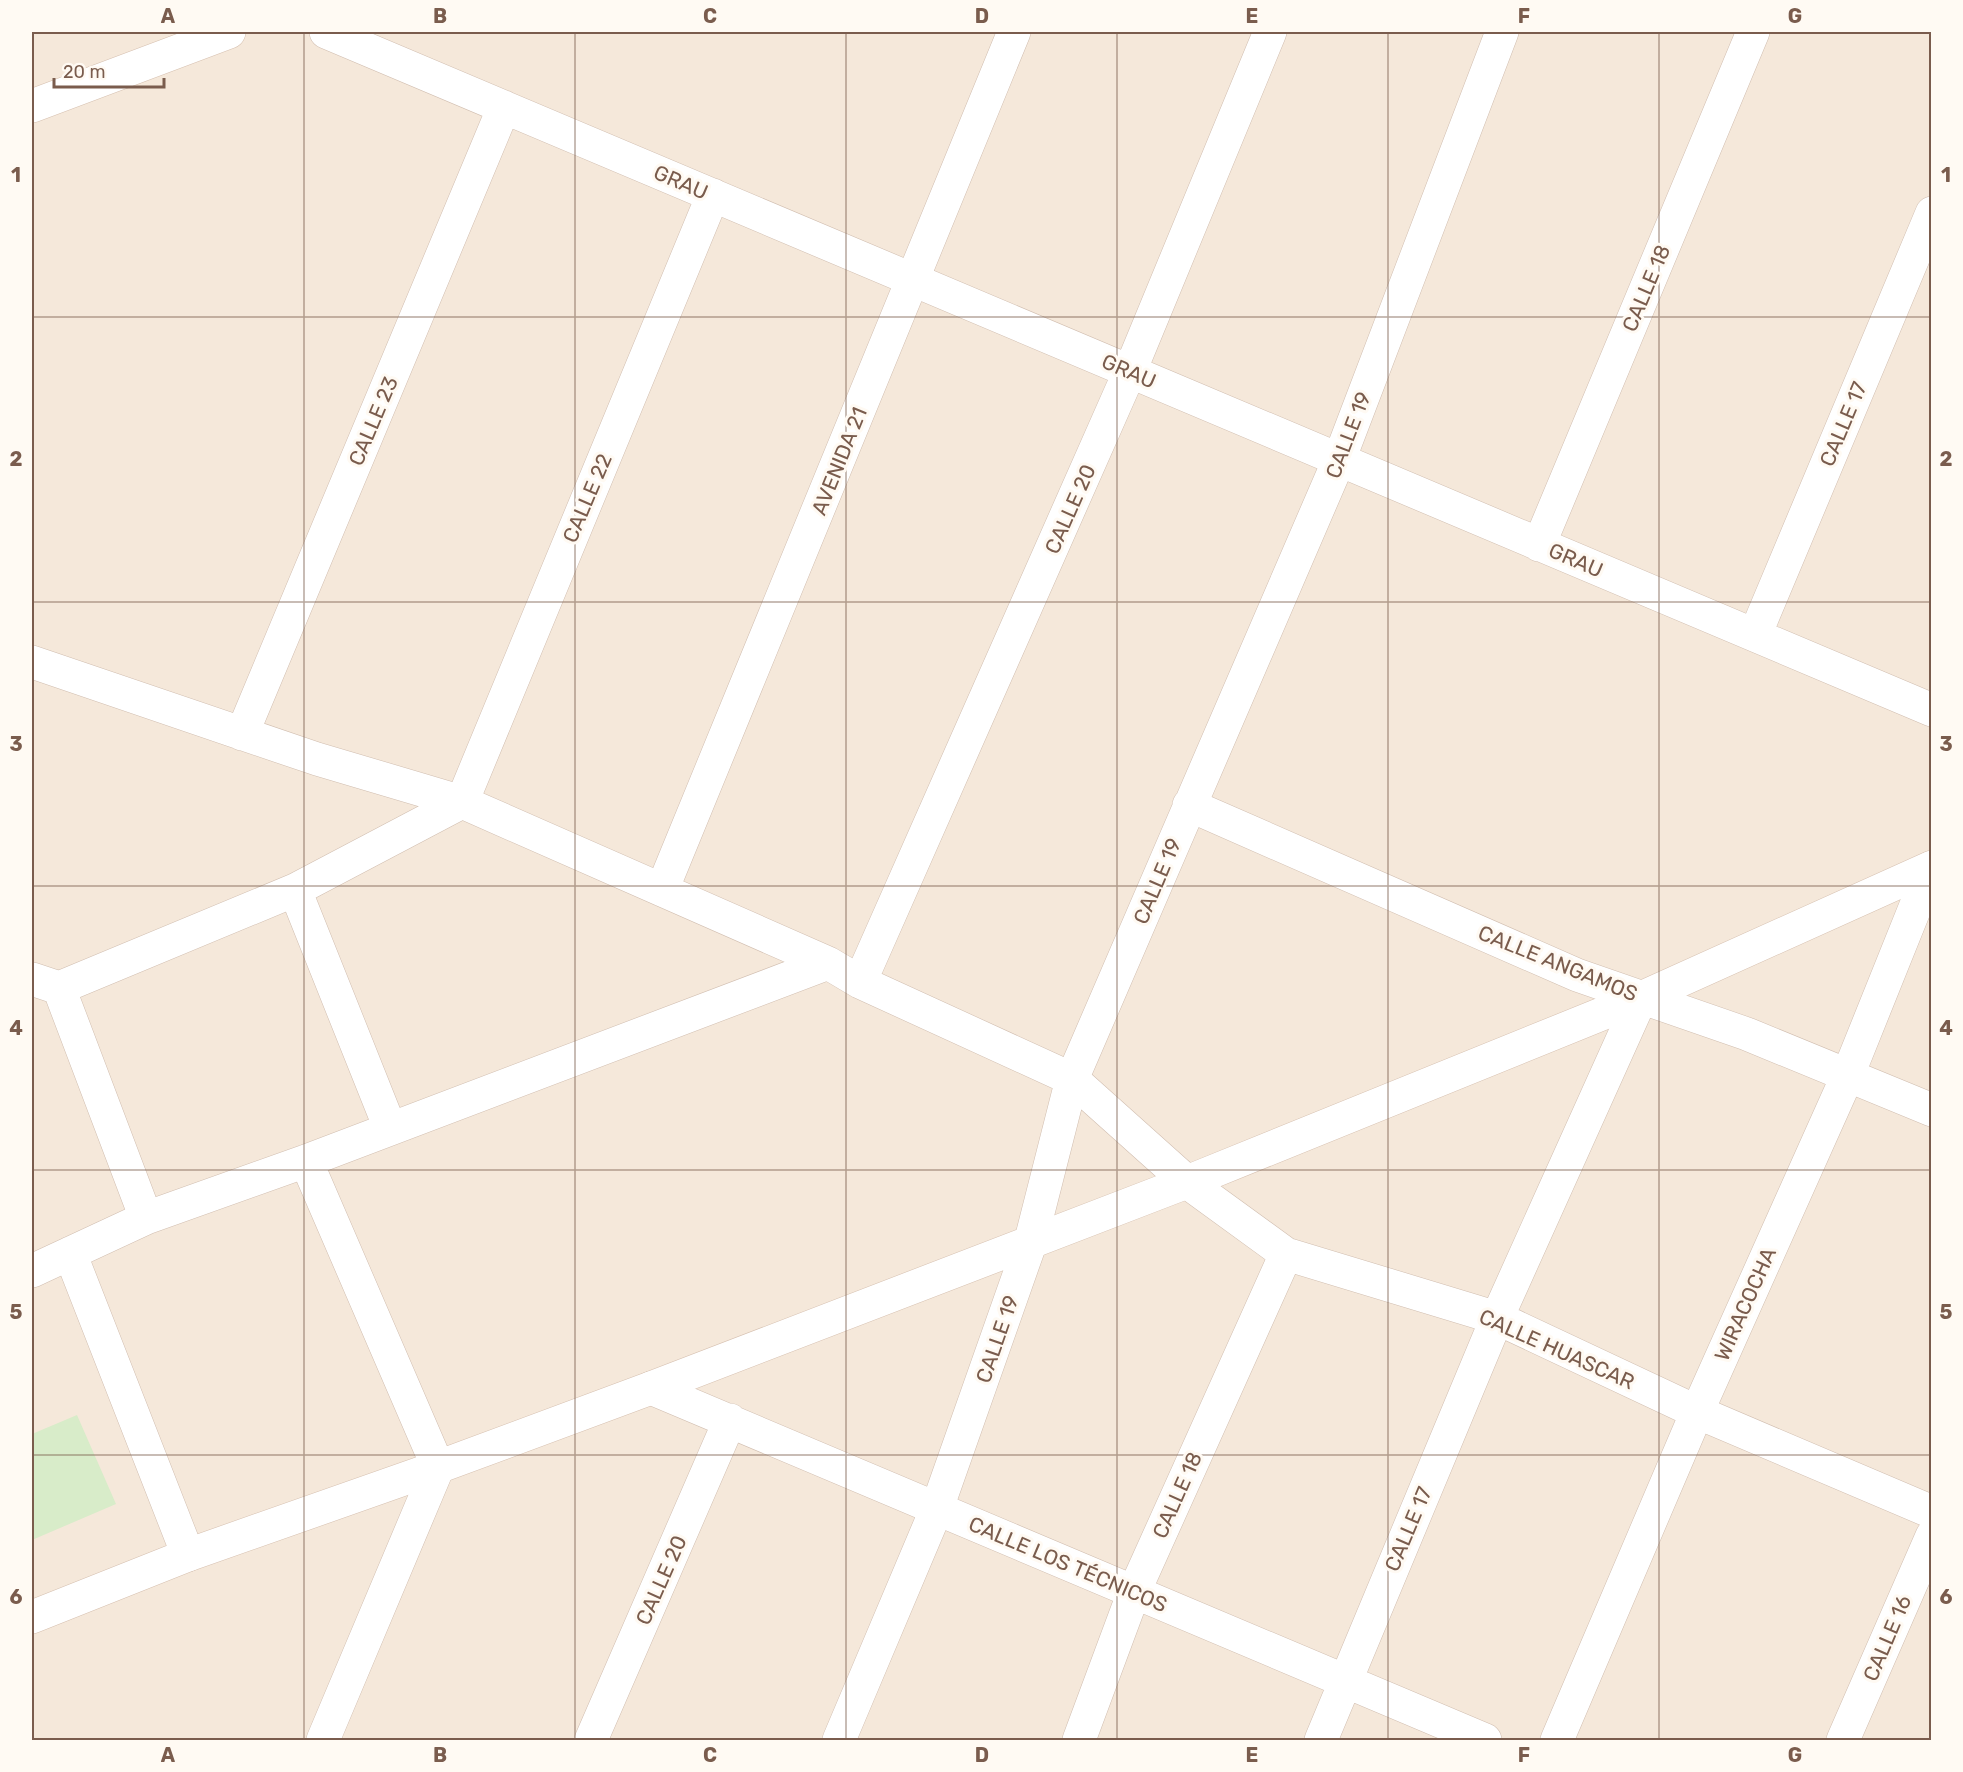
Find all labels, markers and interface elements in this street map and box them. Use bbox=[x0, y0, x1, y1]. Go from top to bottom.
text: A bbox=[161, 4, 176, 28]
text: B bbox=[433, 4, 447, 28]
text: C bbox=[703, 4, 717, 28]
text: D bbox=[975, 4, 989, 28]
text: E bbox=[1246, 4, 1258, 28]
text: F bbox=[1518, 4, 1530, 28]
text: G bbox=[1788, 4, 1802, 28]
scale bar bbox=[54, 51, 164, 89]
text: 20 m bbox=[63, 61, 105, 83]
street label: GRAU bbox=[650, 159, 712, 205]
text: 1 bbox=[11, 163, 21, 187]
text: 1 bbox=[1941, 163, 1951, 187]
street label: CALLE 18 bbox=[1617, 241, 1675, 335]
street label: GRAU bbox=[1098, 348, 1160, 394]
street label: CALLE 23 bbox=[343, 373, 403, 469]
street label: CALLE 17 bbox=[1814, 378, 1872, 470]
street label: CALLE 19 bbox=[1320, 388, 1376, 482]
street label: AVENIDA 21 bbox=[806, 403, 872, 519]
text: 2 bbox=[10, 447, 23, 471]
text: 2 bbox=[1940, 447, 1953, 471]
street label: CALLE 22 bbox=[557, 450, 617, 546]
street label: CALLE 20 bbox=[1039, 460, 1101, 558]
street label: GRAU bbox=[1545, 537, 1607, 583]
text: 3 bbox=[9, 732, 23, 756]
text: 3 bbox=[1939, 732, 1953, 756]
street label: CALLE 19 bbox=[1128, 834, 1186, 928]
street label: CALLE ANGAMOS bbox=[1475, 920, 1641, 1006]
text: 4 bbox=[9, 1016, 23, 1040]
text: 4 bbox=[1939, 1016, 1953, 1040]
street label: WIRACOCHA bbox=[1709, 1243, 1781, 1365]
street label: CALLE 19 bbox=[970, 1292, 1024, 1386]
text: 5 bbox=[10, 1300, 23, 1324]
text: 5 bbox=[1940, 1300, 1953, 1324]
street label: CALLE HUASCAR bbox=[1475, 1304, 1639, 1394]
street label: CALLE 18 bbox=[1147, 1448, 1207, 1542]
street label: CALLE 17 bbox=[1379, 1483, 1437, 1575]
street label: CALLE LOS TÉCNICOS bbox=[965, 1511, 1171, 1617]
street label: CALLE 20 bbox=[630, 1531, 692, 1629]
text: 6 bbox=[9, 1585, 23, 1609]
text: 6 bbox=[1939, 1585, 1953, 1609]
street label: CALLE 16 bbox=[1858, 1591, 1916, 1685]
text: A bbox=[161, 1743, 176, 1767]
text: B bbox=[433, 1743, 447, 1767]
text: C bbox=[703, 1743, 717, 1767]
text: D bbox=[975, 1743, 989, 1767]
text: E bbox=[1246, 1743, 1258, 1767]
text: F bbox=[1518, 1743, 1530, 1767]
text: G bbox=[1788, 1743, 1802, 1767]

